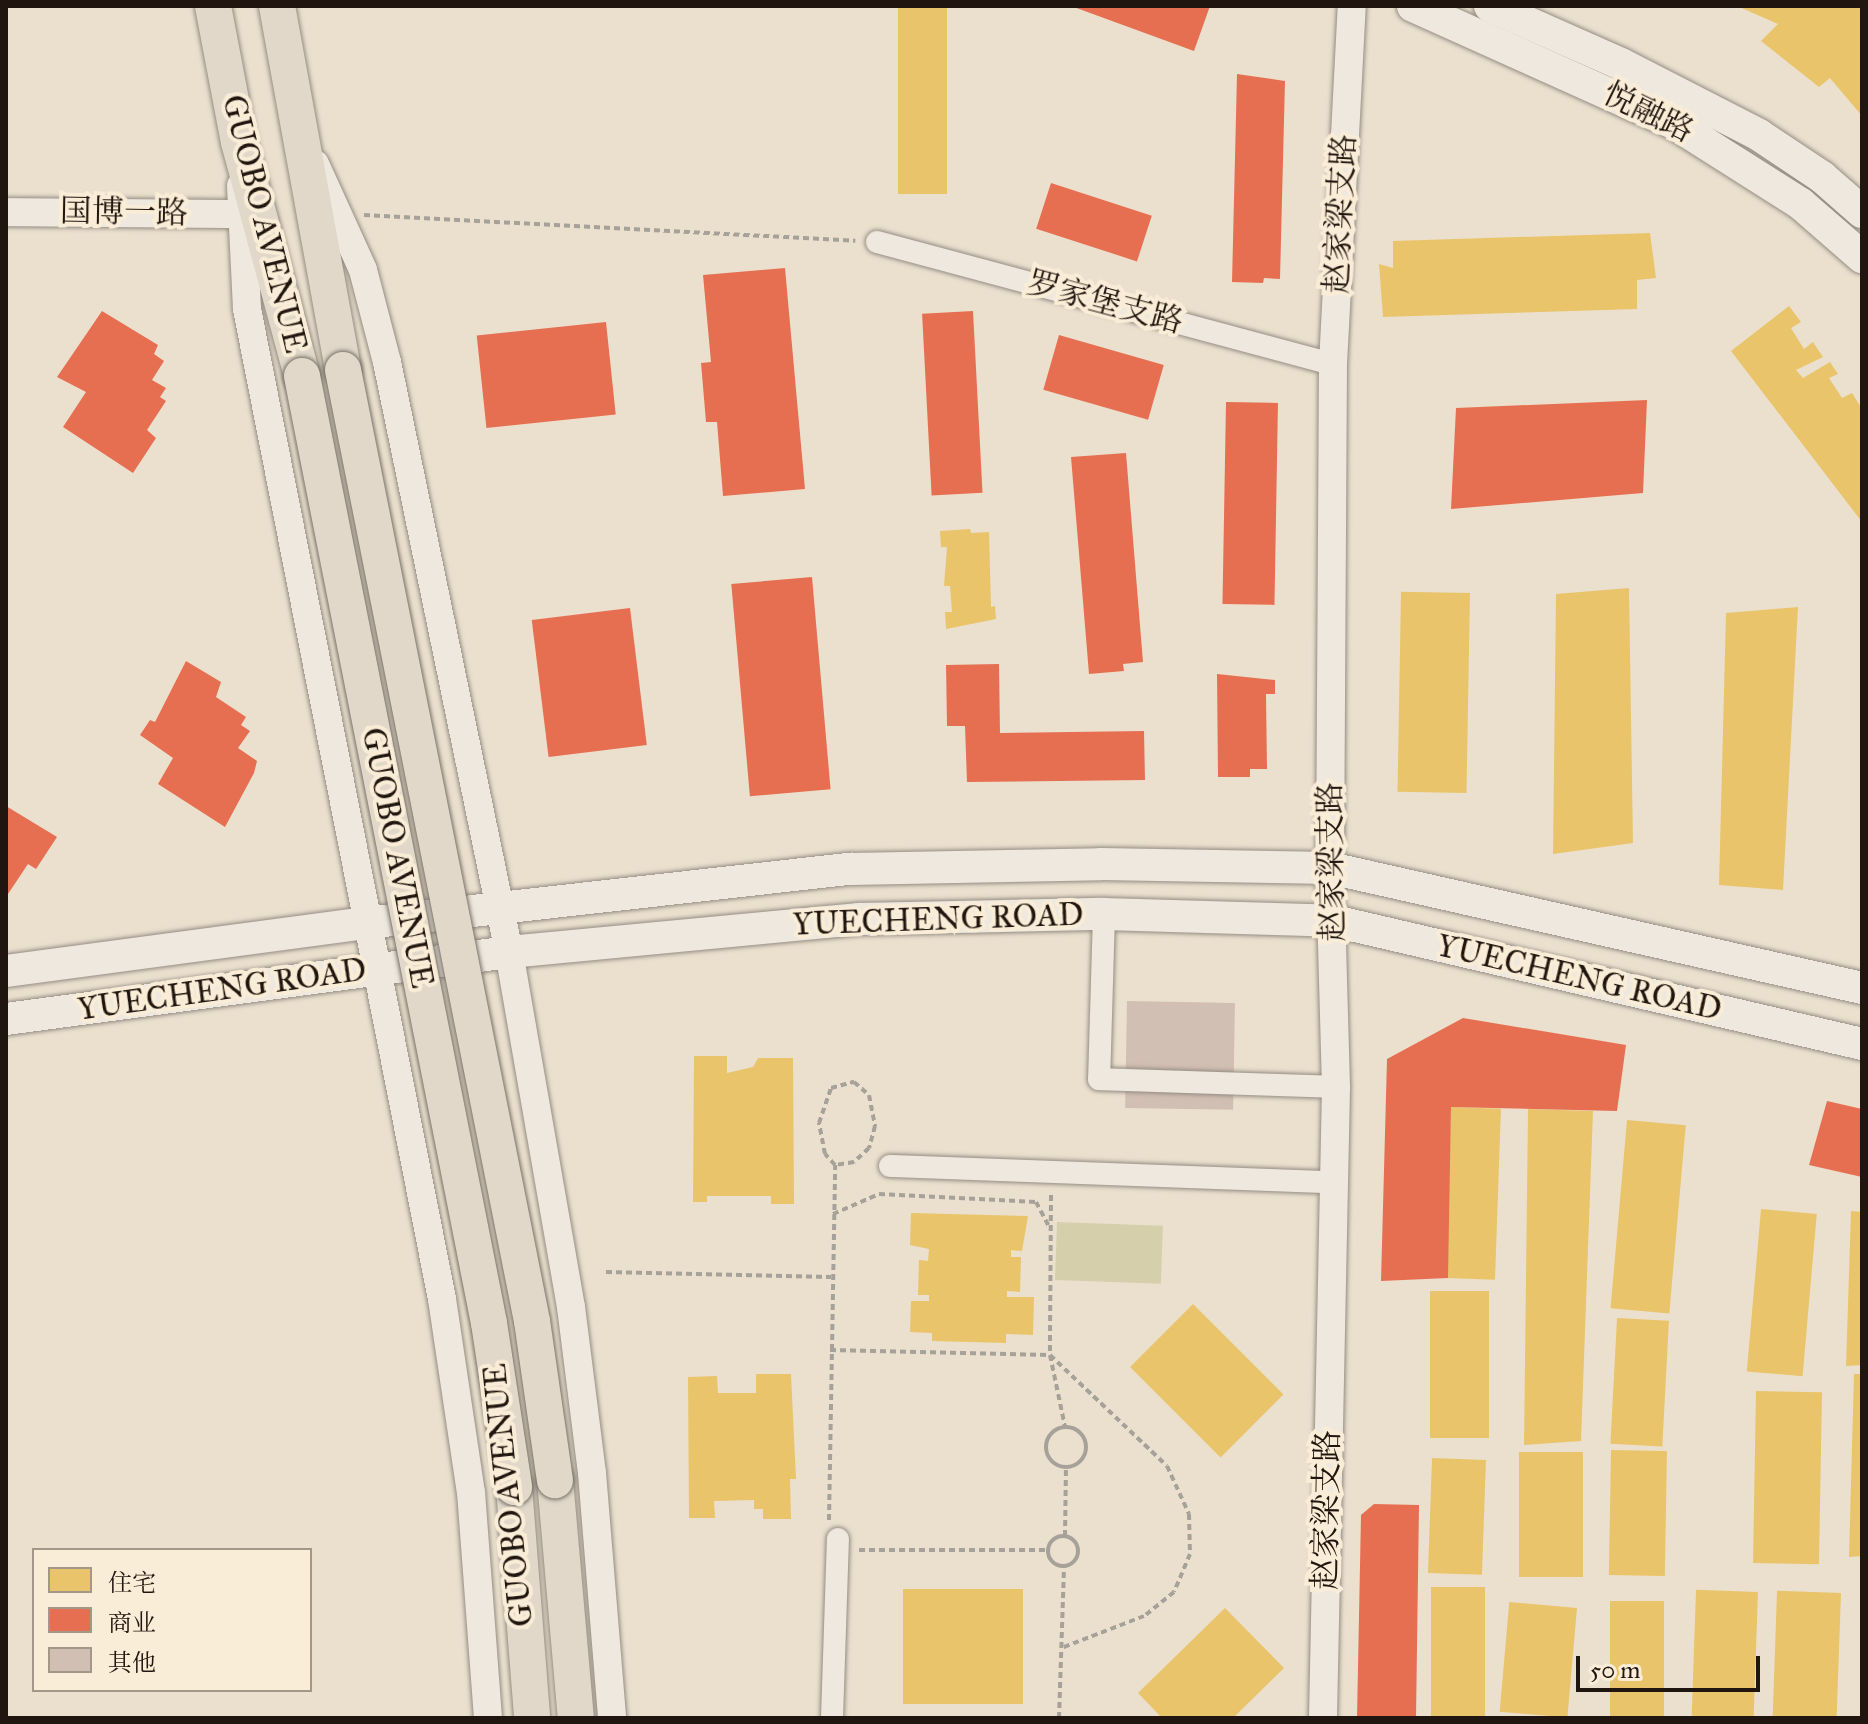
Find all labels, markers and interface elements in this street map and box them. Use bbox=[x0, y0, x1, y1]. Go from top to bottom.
street label: 悦融路 bbox=[1596, 75, 1700, 151]
street label: GUOBO AVENUE bbox=[213, 91, 315, 357]
street label: 赵家梁支路 bbox=[1318, 133, 1364, 295]
street label: 国博一路 bbox=[60, 193, 188, 233]
street label: 罗家堡支路 bbox=[1023, 264, 1187, 342]
street label: GUOBO AVENUE bbox=[353, 725, 441, 991]
street label: 赵家梁支路 bbox=[1311, 782, 1353, 942]
street label: YUECHENG ROAD bbox=[792, 896, 1084, 944]
street label: YUECHENG ROAD bbox=[1433, 927, 1725, 1029]
street label: YUECHENG ROAD bbox=[75, 951, 369, 1029]
street label: GUOBO AVENUE bbox=[476, 1361, 542, 1629]
street label: 赵家梁支路 bbox=[1306, 1430, 1348, 1590]
legend bbox=[32, 1548, 312, 1692]
text: 住宅 bbox=[108, 1568, 156, 1598]
text: 商业 bbox=[108, 1608, 156, 1638]
scale bar bbox=[1580, 1640, 1764, 1690]
text: 其他 bbox=[108, 1648, 156, 1678]
text: 50 m bbox=[1590, 1655, 1640, 1685]

